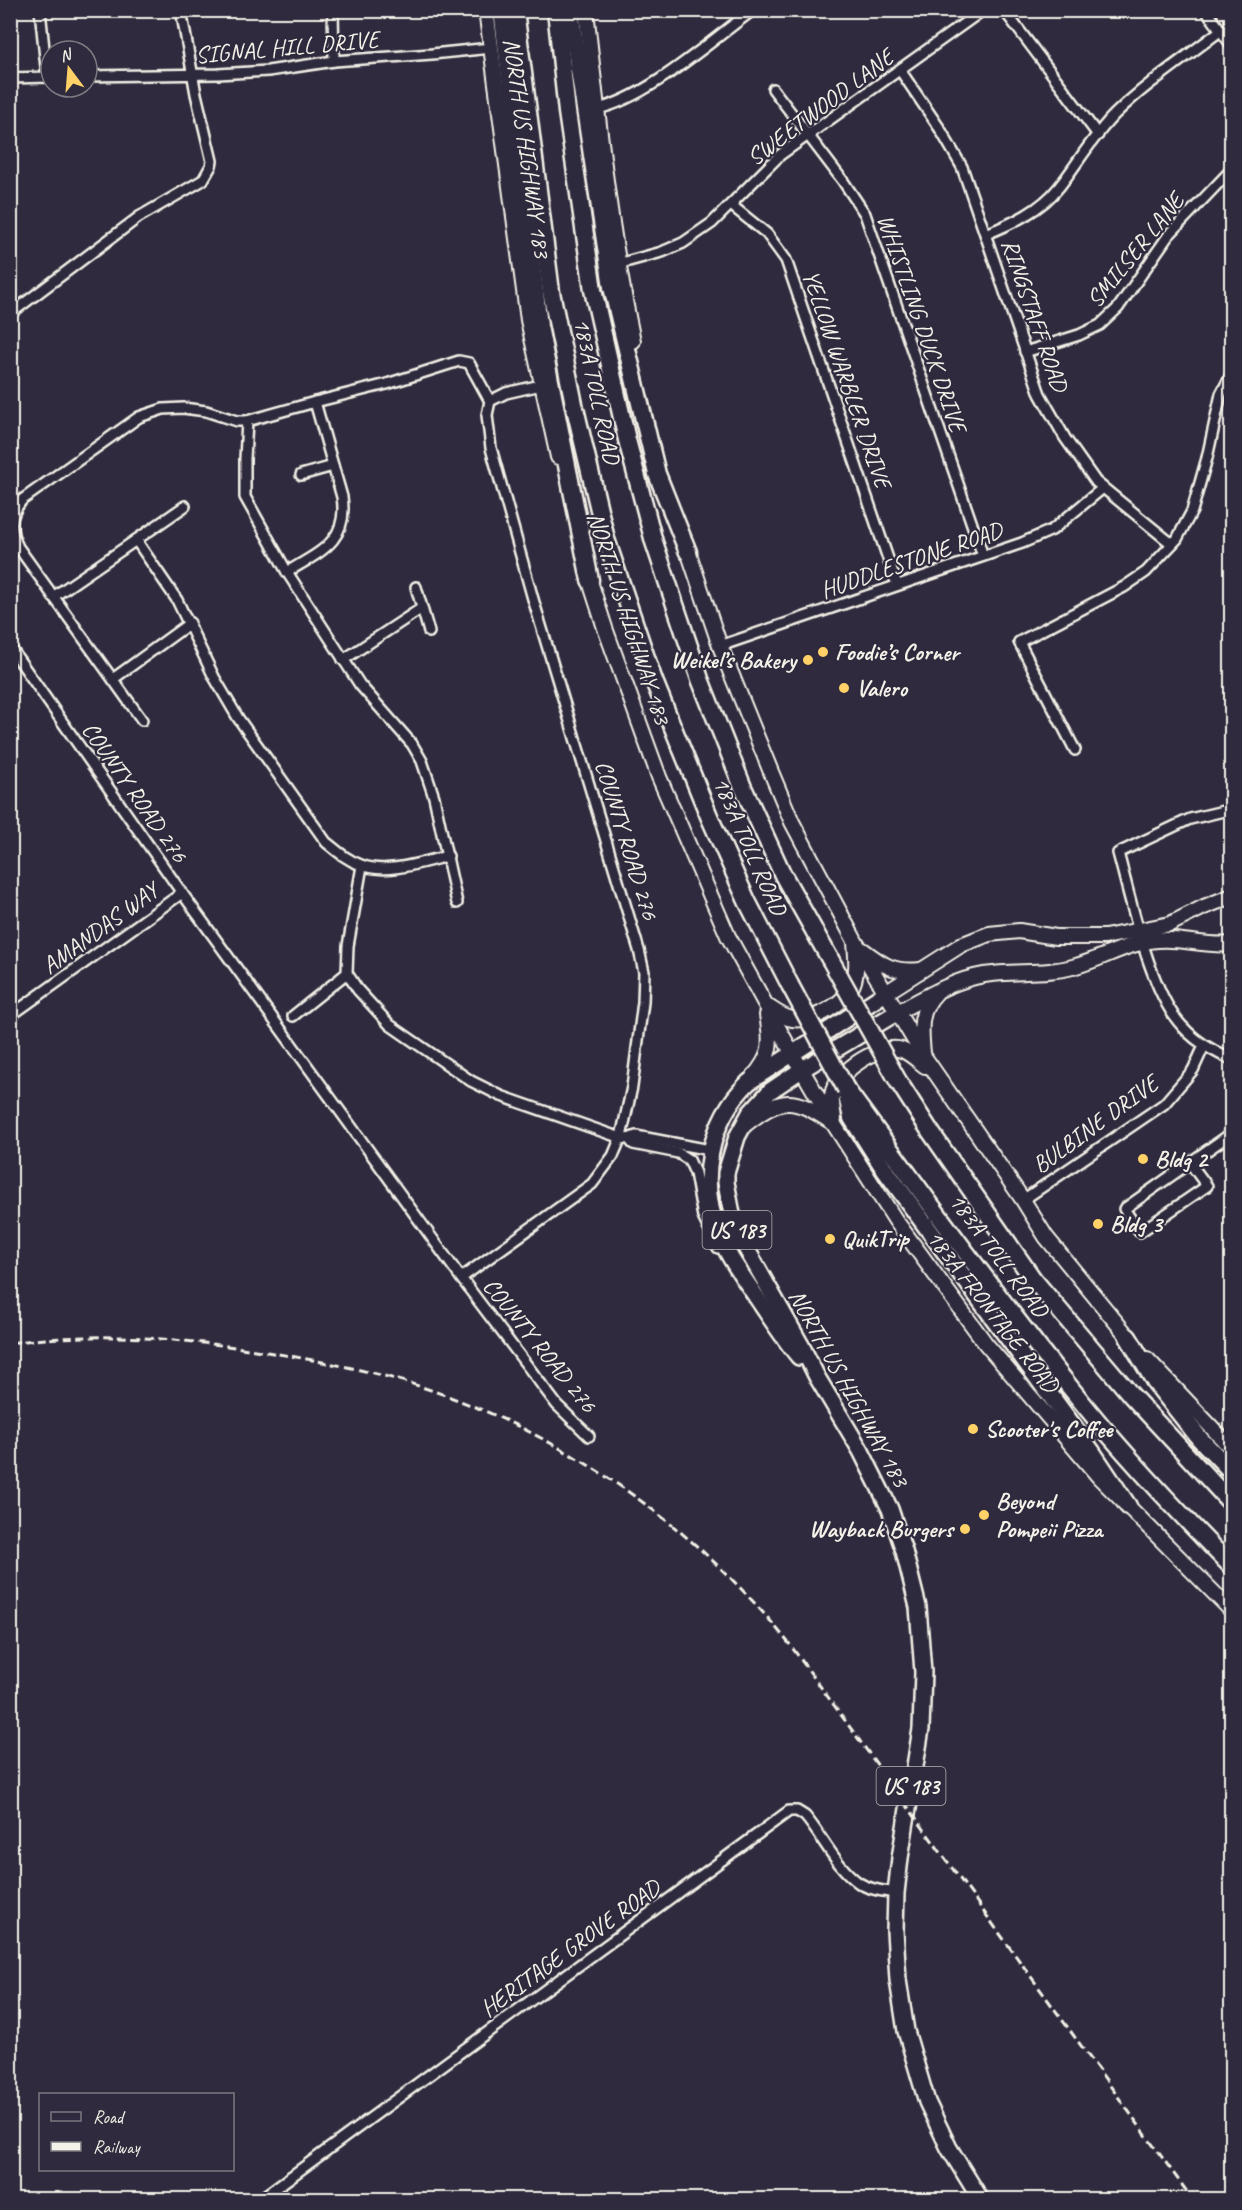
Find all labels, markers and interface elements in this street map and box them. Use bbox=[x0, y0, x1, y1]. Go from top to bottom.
street label: SIGNAL HILL DRIVE bbox=[194, 24, 383, 70]
street label: NORTH US HIGHWAY 183 bbox=[497, 36, 558, 262]
north arrow bbox=[39, 39, 99, 99]
street label: SWEETWOOD LANE bbox=[741, 40, 902, 172]
text: N bbox=[58, 44, 76, 67]
street label: SMILSER LANE bbox=[1080, 184, 1192, 313]
street label: WHISTLING DUCK DRIVE bbox=[871, 210, 974, 439]
street label: RINGSTAFF ROAD bbox=[995, 235, 1076, 397]
street label: YELLOW WARBLER DRIVE bbox=[796, 266, 899, 495]
street label: 183A TOLL ROAD bbox=[567, 315, 628, 469]
street label: NORTH US HIGHWAY 183 bbox=[581, 508, 678, 730]
street label: HUDDLESTONE ROAD bbox=[816, 514, 1008, 605]
place label: Foodie’s Corner bbox=[835, 637, 961, 667]
place label: Weikel’s Bakery bbox=[670, 645, 799, 675]
marker: Foodie’s Corner bbox=[816, 645, 830, 659]
marker: Weikel’s Bakery bbox=[801, 653, 815, 667]
place label: Valero bbox=[856, 673, 909, 703]
marker: Valero bbox=[837, 681, 851, 695]
street label: COUNTY ROAD 276 bbox=[75, 716, 195, 869]
street label: COUNTY ROAD 276 bbox=[589, 757, 666, 924]
street label: 183A TOLL ROAD bbox=[706, 772, 795, 922]
street label: AMANDAS WAY bbox=[36, 874, 167, 980]
street label: BULBINE DRIVE bbox=[1026, 1067, 1166, 1180]
place label: Bldg 2 bbox=[1155, 1144, 1209, 1174]
marker: Bldg 2 bbox=[1136, 1152, 1150, 1166]
street label: 183A TOLL ROAD bbox=[942, 1187, 1057, 1325]
place label: Bldg 3 bbox=[1110, 1209, 1164, 1239]
road number: US 183 bbox=[702, 1211, 771, 1249]
marker: Bldg 3 bbox=[1091, 1217, 1105, 1231]
place label: QuikTrip bbox=[842, 1224, 911, 1254]
street label: 183A FRONTAGE ROAD bbox=[920, 1224, 1067, 1400]
marker: QuikTrip bbox=[823, 1232, 837, 1246]
street label: COUNTY ROAD 276 bbox=[476, 1272, 604, 1419]
street label: NORTH US HIGHWAY 183 bbox=[782, 1284, 917, 1494]
place label: Scooter's Coffee bbox=[985, 1414, 1114, 1444]
marker: Scooter's Coffee bbox=[966, 1422, 980, 1436]
place label: Beyond Pompeii Pizza bbox=[996, 1486, 1104, 1544]
marker: Beyond Pompeii Pizza bbox=[977, 1508, 991, 1522]
place label: Wayback Burgers bbox=[809, 1514, 956, 1544]
marker: Wayback Burgers bbox=[958, 1522, 972, 1536]
road number: US 183 bbox=[876, 1767, 946, 1805]
street label: HERITAGE GROVE ROAD bbox=[474, 1871, 668, 2023]
legend bbox=[39, 2093, 234, 2171]
text: Road bbox=[93, 2106, 126, 2128]
text: Railway bbox=[93, 2136, 141, 2158]

